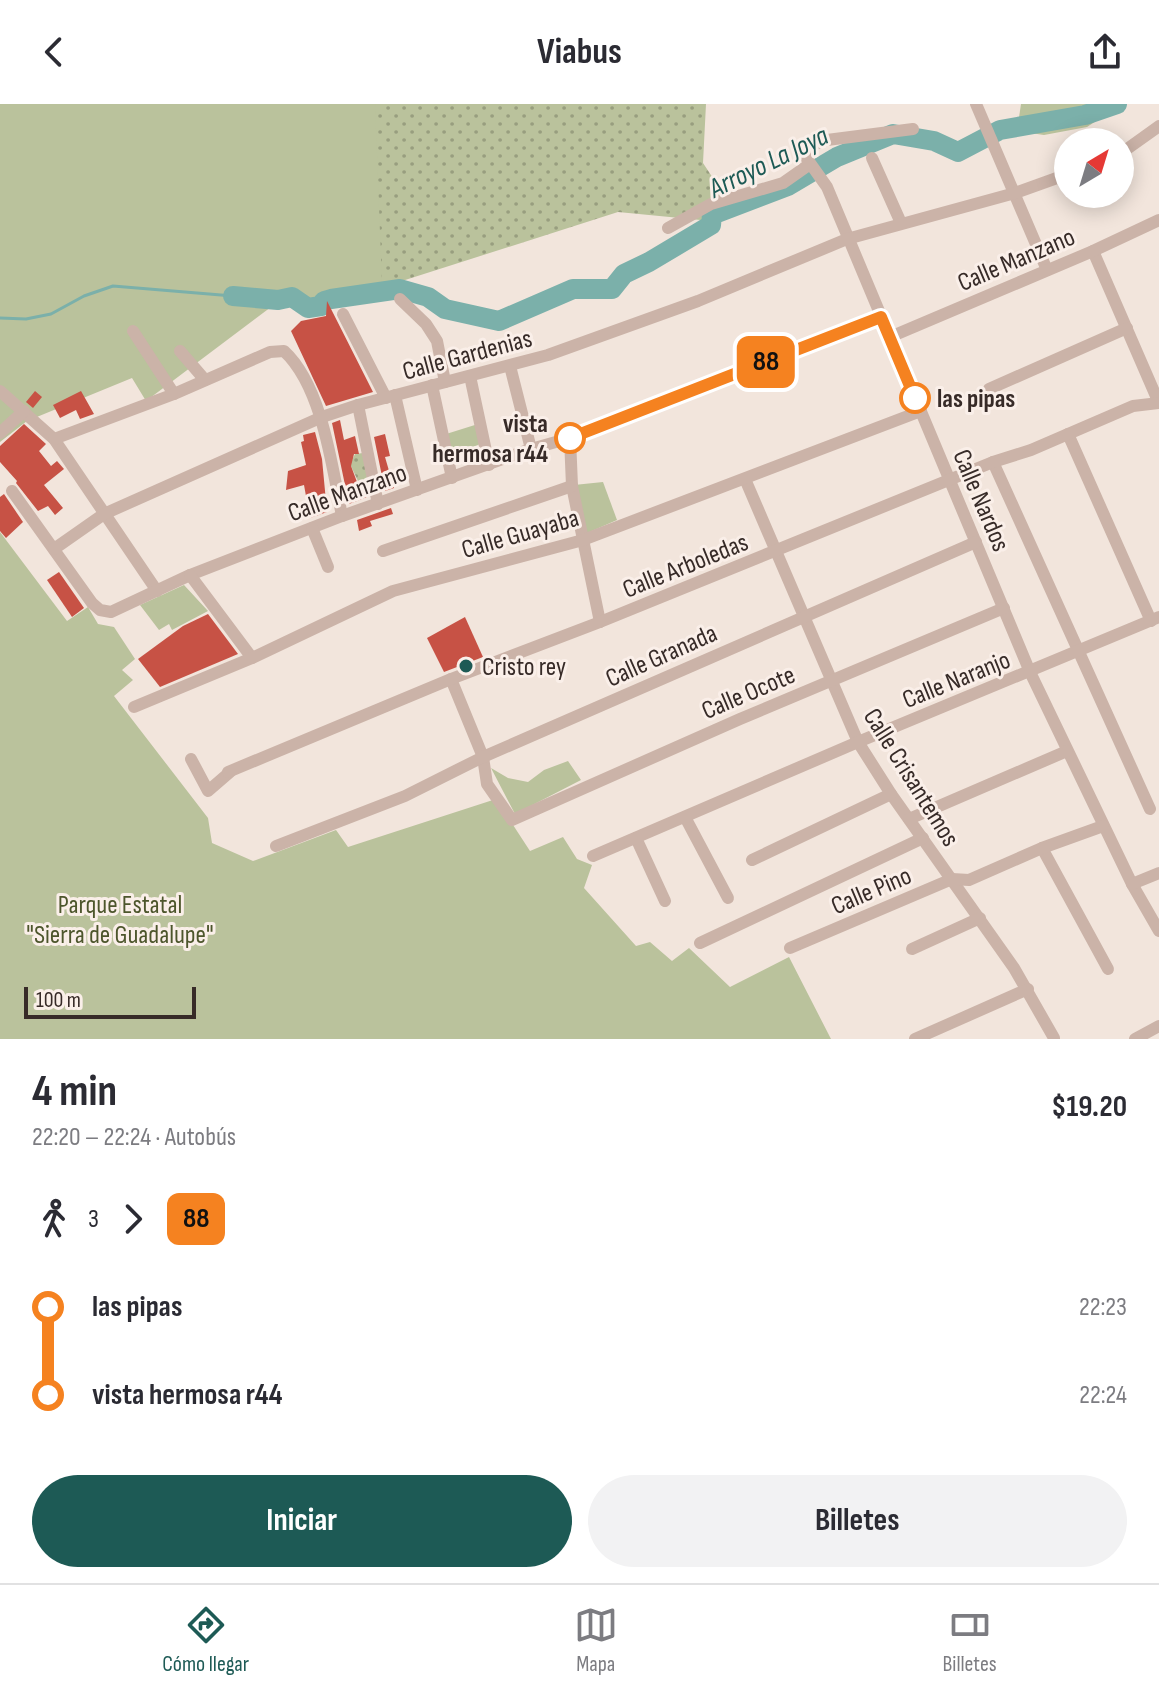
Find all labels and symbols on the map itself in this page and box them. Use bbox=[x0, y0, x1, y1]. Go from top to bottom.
water label: Arroyo La Joya bbox=[703, 119, 834, 206]
north arrow bbox=[1054, 128, 1134, 208]
street label: Calle Manzano bbox=[953, 222, 1080, 299]
street label: Calle Gardenias bbox=[399, 323, 536, 388]
line badge: 88 bbox=[730, 336, 802, 388]
marker: las pipas bbox=[900, 383, 930, 413]
place label: las pipas bbox=[937, 384, 1015, 415]
place label: vista hermosa r44 bbox=[432, 409, 548, 470]
marker: vista hermosa r44 bbox=[555, 423, 585, 453]
street label: Calle Nardos bbox=[945, 445, 1016, 556]
street label: Calle Manzano bbox=[284, 458, 411, 529]
street label: Calle Guayaba bbox=[458, 503, 583, 566]
street label: Calle Arboledas bbox=[618, 527, 753, 606]
street label: Calle Granada bbox=[601, 618, 722, 695]
street label: Calle Naranjo bbox=[898, 645, 1015, 716]
place label: Cristo rey bbox=[482, 652, 566, 683]
marker: Cristo rey bbox=[457, 657, 475, 675]
street label: Calle Ocote bbox=[697, 660, 800, 727]
street label: Calle Crisantemos bbox=[856, 703, 965, 852]
street label: Calle Pino bbox=[827, 861, 916, 922]
park label: Parque Estatal "Sierra de Guadalupe" bbox=[26, 890, 214, 951]
scale bar bbox=[24, 983, 196, 1019]

